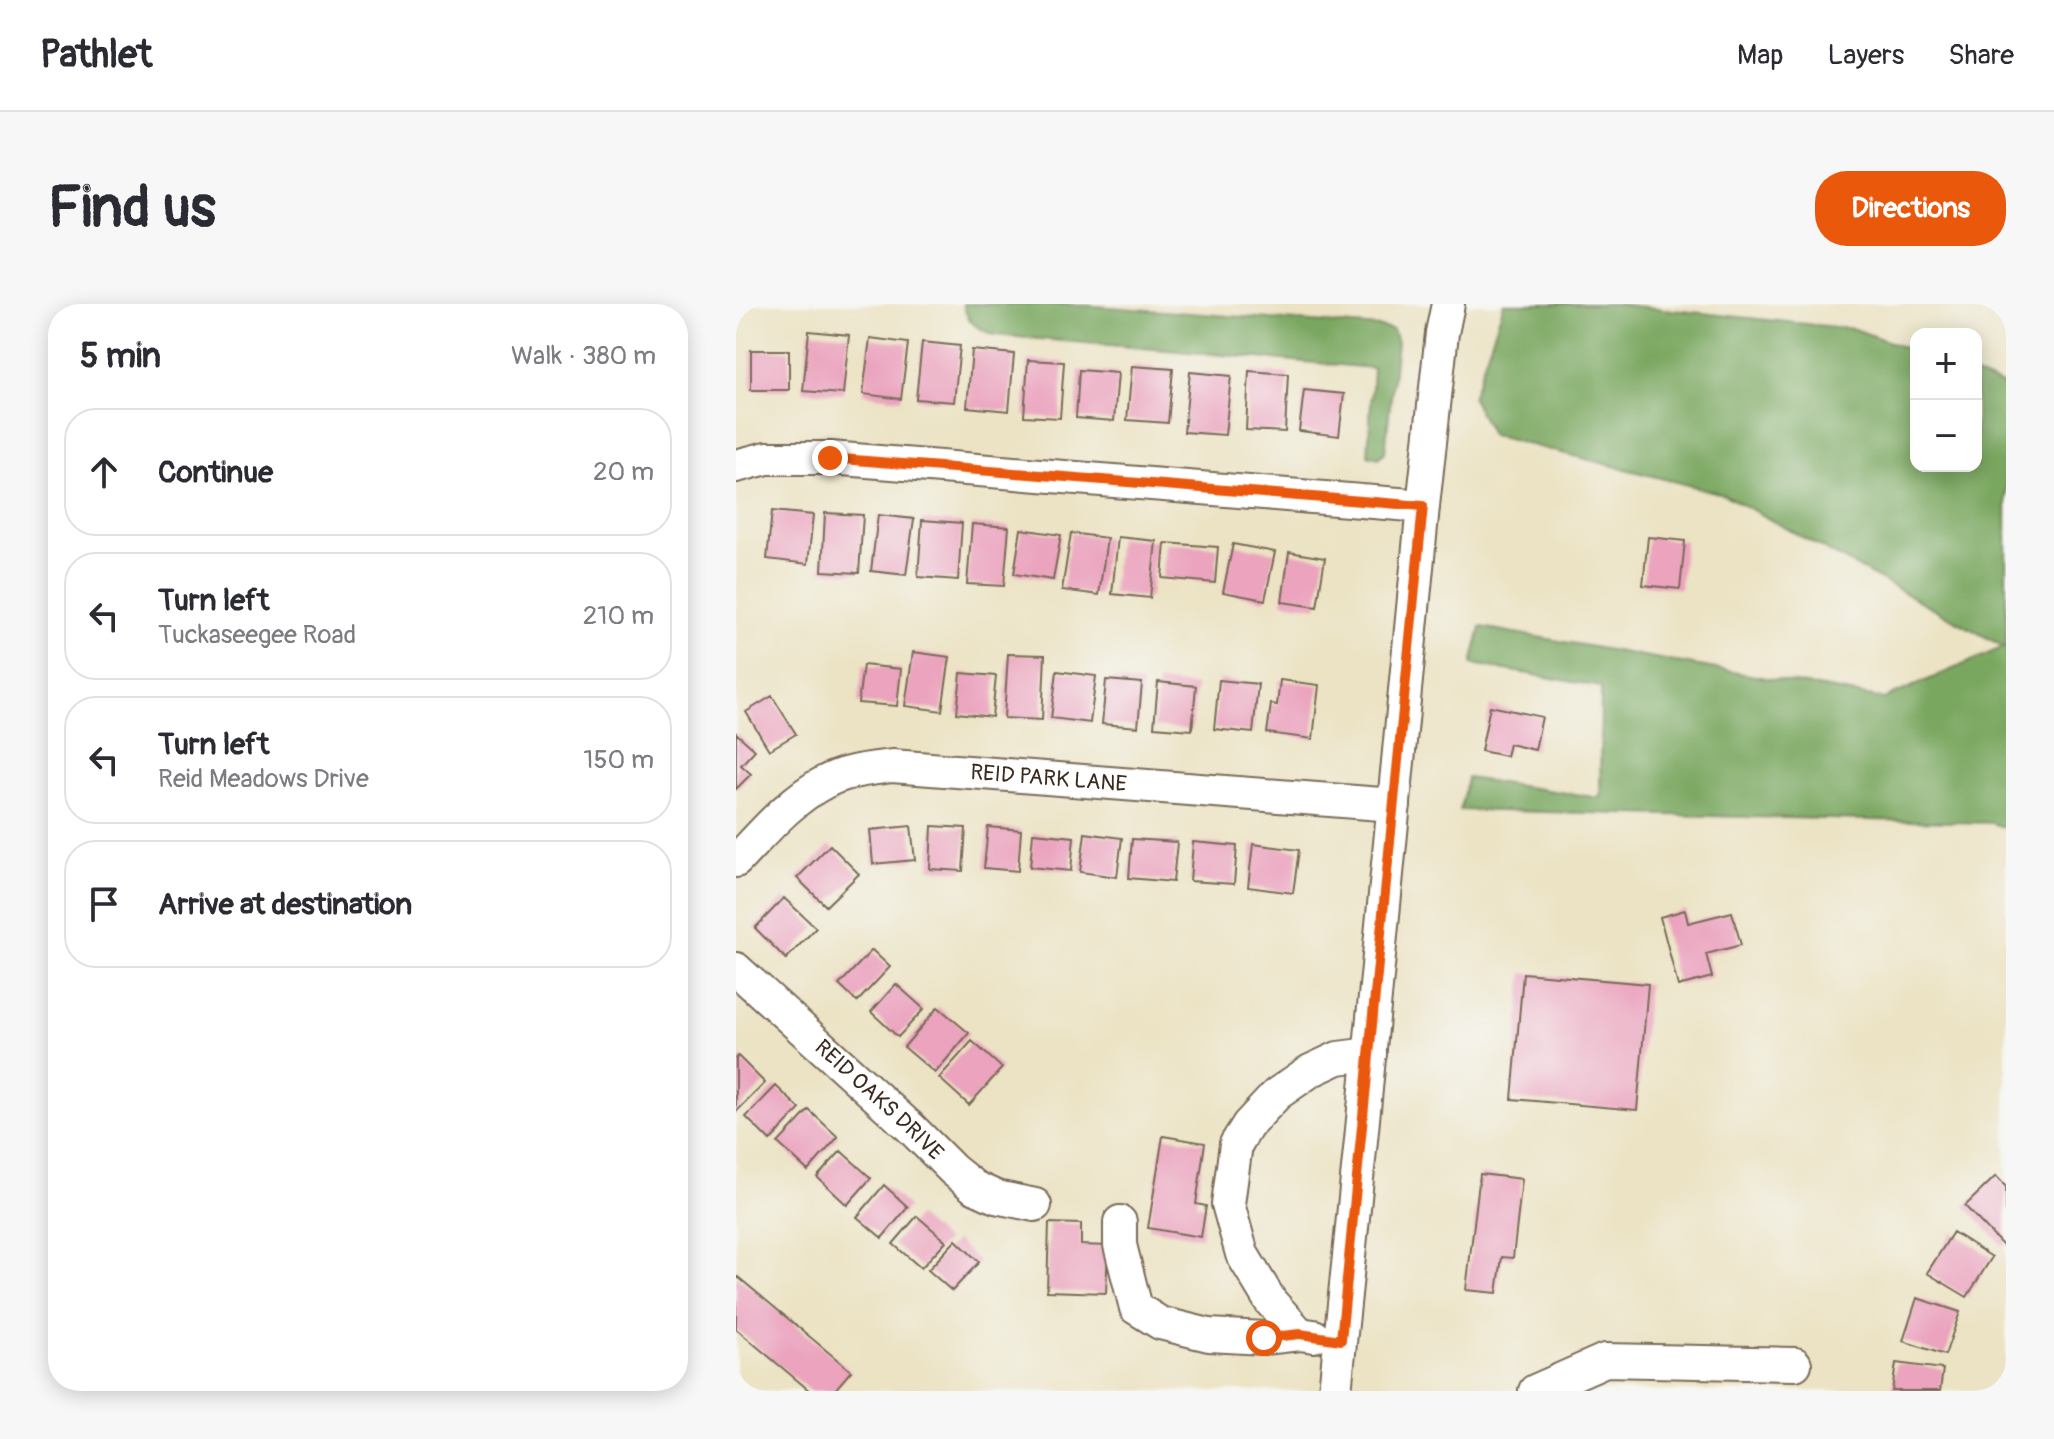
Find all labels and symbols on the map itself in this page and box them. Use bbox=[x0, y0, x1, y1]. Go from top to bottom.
route end bbox=[812, 440, 848, 476]
street label: REID PARK LANE bbox=[969, 758, 1128, 798]
street label: REID OAKS DRIVE bbox=[809, 1033, 949, 1166]
route start bbox=[1246, 1320, 1282, 1356]

